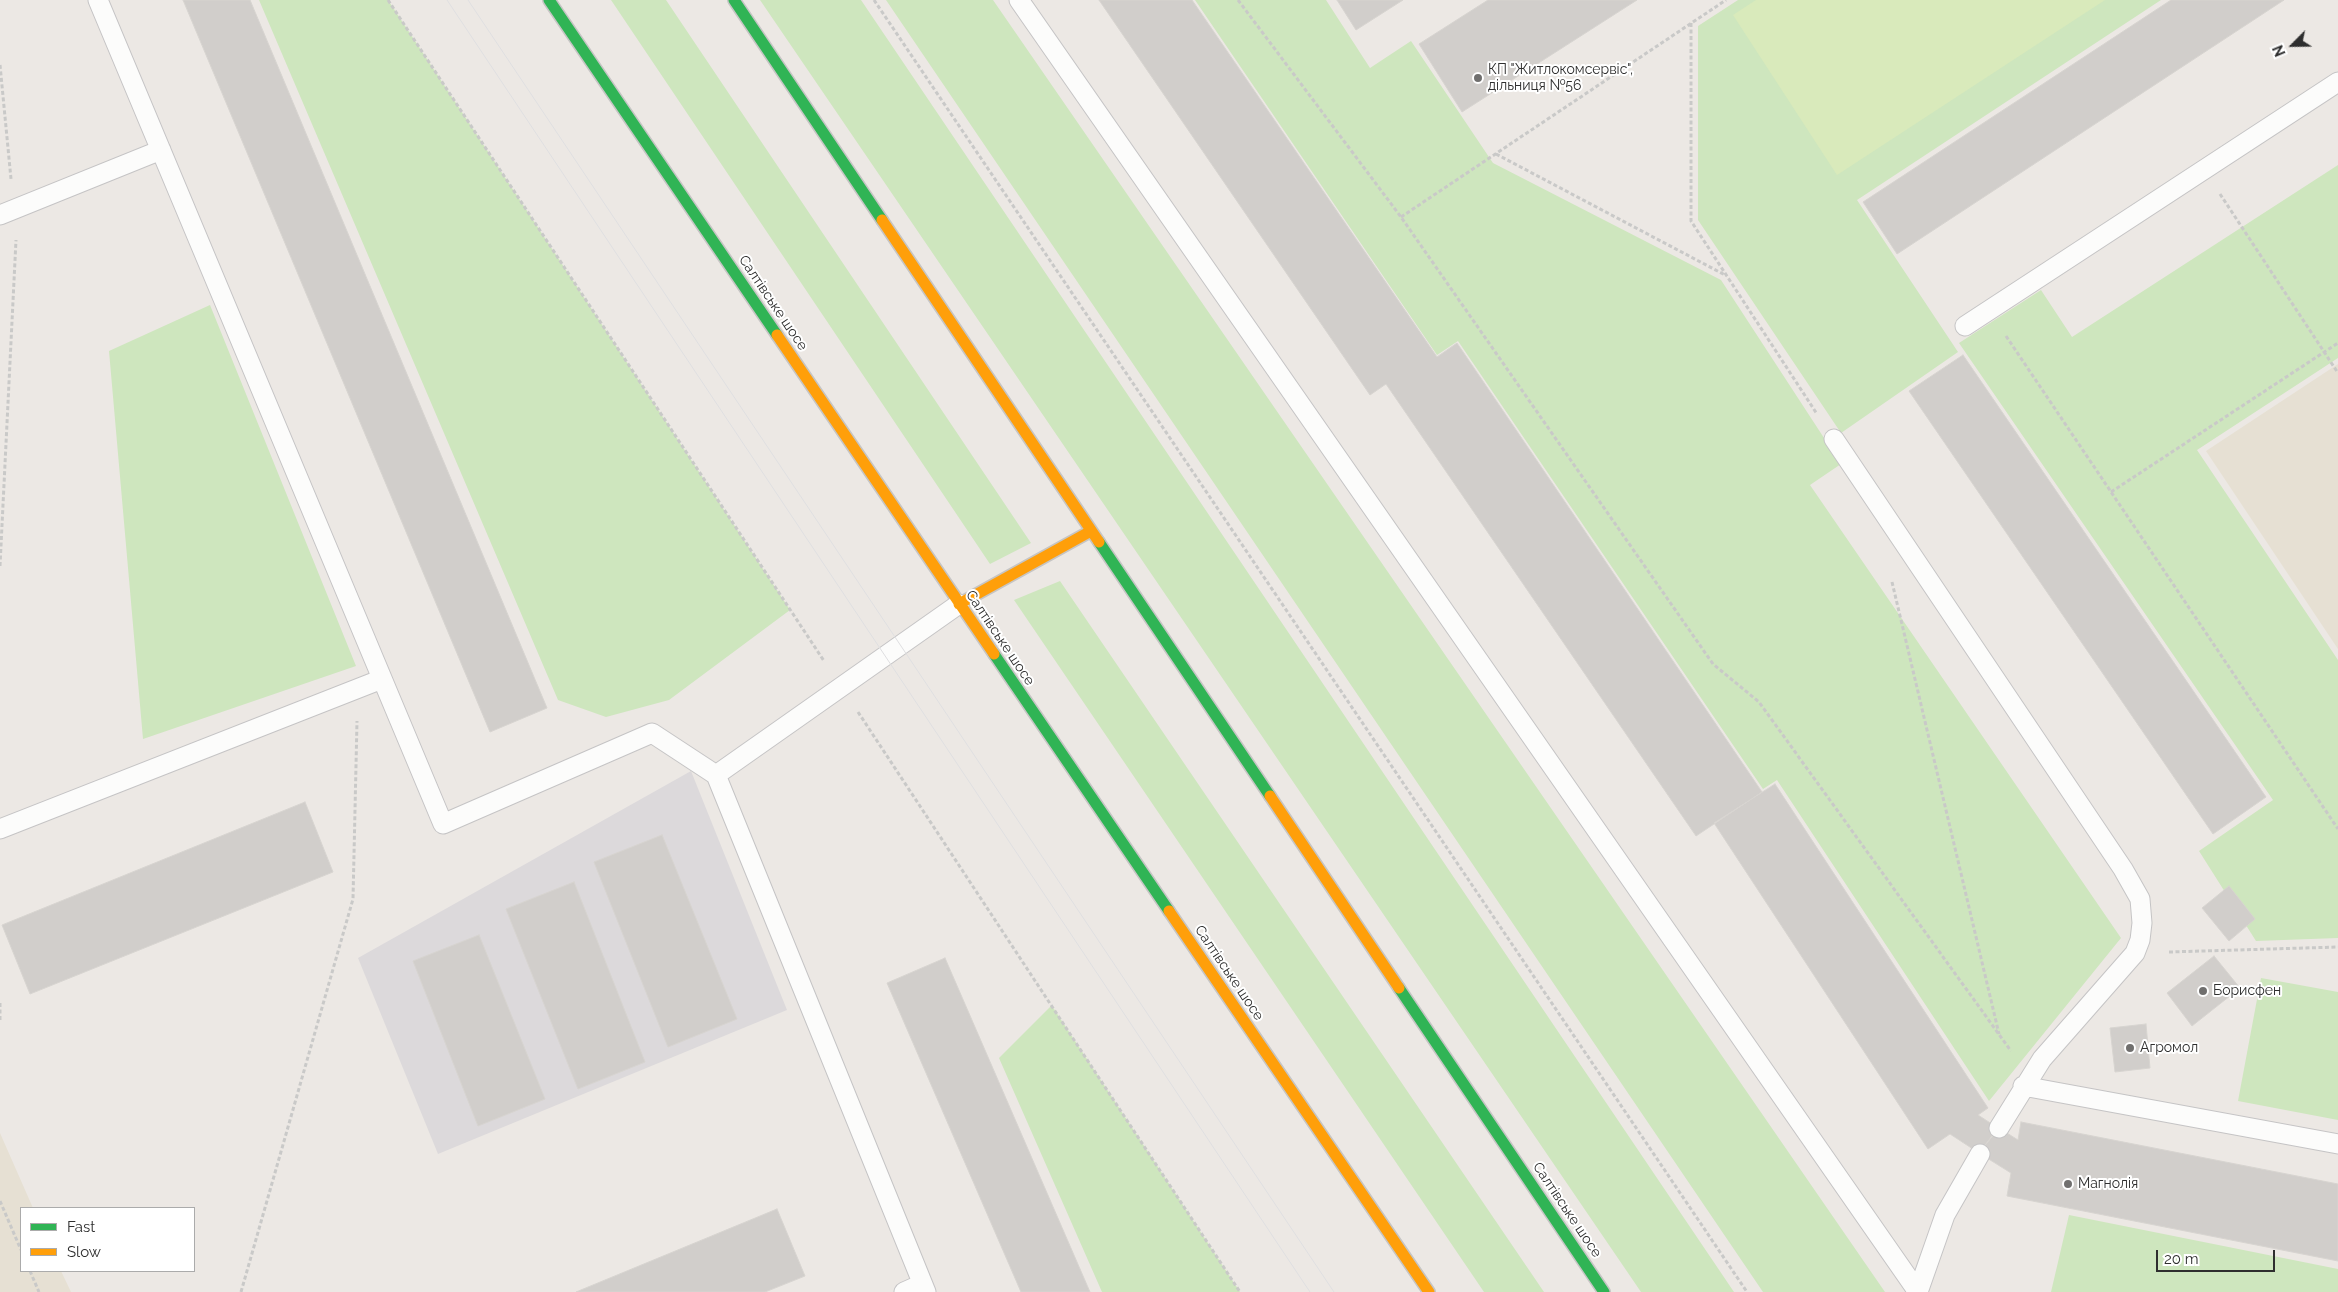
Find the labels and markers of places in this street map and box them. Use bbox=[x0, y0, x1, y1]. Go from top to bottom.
place label: КП "Житлокомсервіс", дільниця №56 bbox=[1488, 62, 1633, 94]
marker: КП "Житлокомсервіс", дільниця №56 bbox=[1472, 72, 1484, 84]
place label: Борисфен bbox=[2213, 983, 2281, 999]
marker: Борисфен bbox=[2197, 985, 2209, 997]
place label: Агромол bbox=[2140, 1040, 2198, 1056]
marker: Агромол bbox=[2124, 1042, 2136, 1054]
place label: Магнолія bbox=[2078, 1176, 2138, 1192]
marker: Магнолія bbox=[2062, 1178, 2074, 1190]

